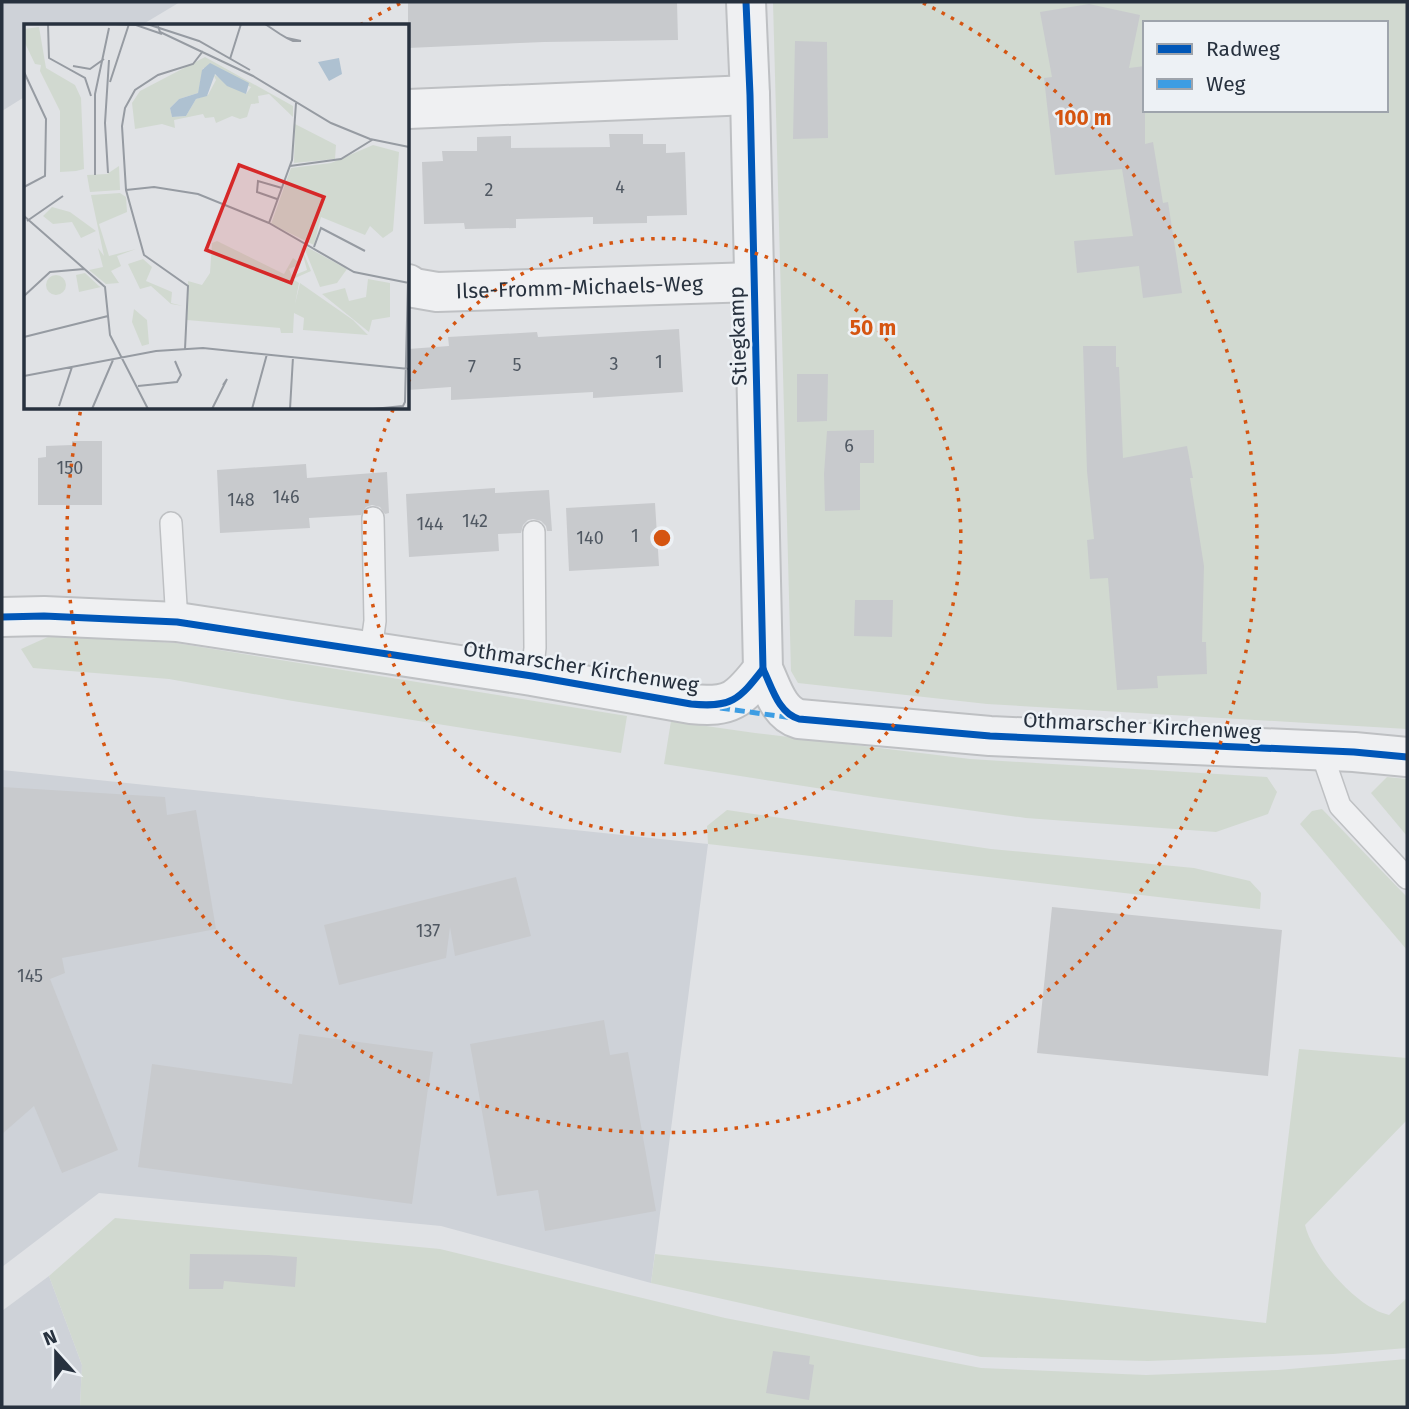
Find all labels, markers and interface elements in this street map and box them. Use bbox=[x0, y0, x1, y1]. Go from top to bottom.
legend bbox=[1143, 21, 1388, 112]
inset map bbox=[24, 24, 410, 410]
text: Radweg bbox=[1206, 36, 1280, 62]
text: Weg bbox=[1206, 71, 1246, 97]
text: 100 m bbox=[1054, 105, 1112, 131]
house number: 4 bbox=[615, 176, 625, 198]
house number: 2 bbox=[485, 179, 494, 201]
street label: Ilse-Fromm-Michaels-Weg bbox=[455, 271, 703, 304]
street label: Stiegkamp bbox=[723, 286, 753, 386]
text: 50 m bbox=[850, 315, 896, 341]
house number: 1 bbox=[655, 351, 663, 373]
house number: 3 bbox=[610, 353, 618, 375]
house number: 5 bbox=[512, 354, 522, 376]
house number: 7 bbox=[468, 356, 476, 378]
house number: 6 bbox=[844, 435, 854, 457]
house number: 150 bbox=[57, 457, 83, 479]
house number: 146 bbox=[273, 486, 299, 508]
house number: 148 bbox=[227, 489, 255, 511]
house number: 142 bbox=[462, 510, 488, 532]
house number: 144 bbox=[417, 513, 444, 535]
house number: 1 bbox=[631, 525, 639, 547]
centre of rings bbox=[650, 526, 674, 550]
house number: 140 bbox=[576, 527, 604, 549]
street label: Othmarscher Kirchenweg bbox=[461, 636, 701, 698]
street label: Othmarscher Kirchenweg bbox=[1022, 707, 1262, 745]
house number: 137 bbox=[416, 920, 440, 942]
house number: 145 bbox=[17, 965, 43, 987]
north arrow bbox=[21, 1318, 91, 1388]
text: N bbox=[40, 1325, 60, 1351]

